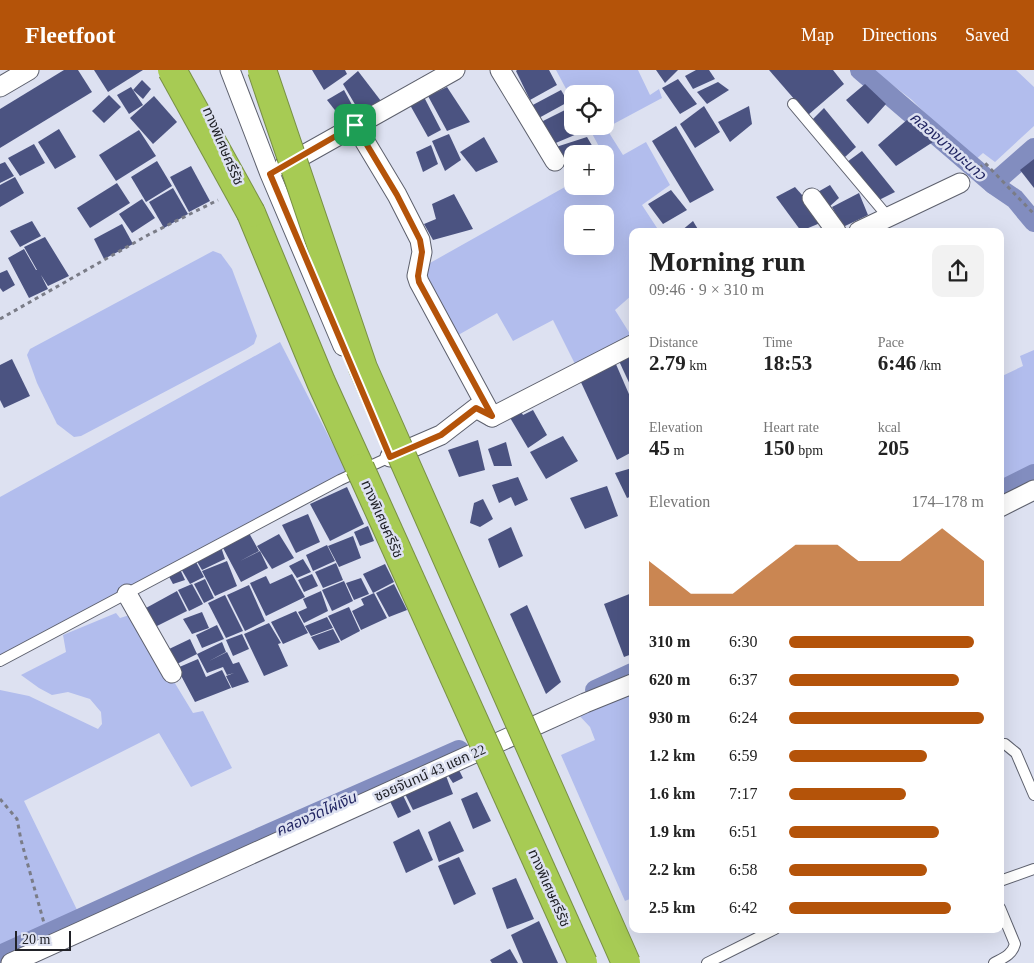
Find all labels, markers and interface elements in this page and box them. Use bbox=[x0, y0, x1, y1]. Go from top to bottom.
text: Fleetfoot bbox=[25, 22, 116, 48]
text: Map bbox=[801, 25, 834, 45]
text: Directions bbox=[862, 25, 937, 45]
text: Saved bbox=[965, 25, 1009, 45]
map controls bbox=[564, 85, 614, 255]
button: locate bbox=[564, 85, 614, 135]
pin bbox=[334, 104, 376, 146]
street label: ทางพิเศษศรีรัช bbox=[200, 105, 246, 187]
water label: คลองบางมะนาว bbox=[907, 109, 989, 183]
icon: arrive bbox=[341, 111, 369, 139]
button: + bbox=[564, 145, 614, 195]
button: − bbox=[564, 205, 614, 255]
button: share bbox=[932, 245, 984, 297]
text: Morning run bbox=[649, 246, 805, 277]
text: 09:46 · 9 × 310 m bbox=[649, 281, 764, 298]
text: Distance bbox=[649, 335, 698, 350]
text: Time bbox=[763, 335, 792, 350]
text: Pace bbox=[878, 335, 904, 350]
text: 2.79 bbox=[649, 351, 686, 375]
text: 18:53 bbox=[763, 351, 812, 375]
text: 6:46 bbox=[878, 351, 916, 375]
text: km bbox=[686, 358, 707, 373]
text: /km bbox=[916, 358, 941, 373]
text: Elevation bbox=[649, 420, 703, 435]
text: Heart rate bbox=[763, 420, 819, 435]
text: kcal bbox=[878, 420, 901, 435]
text: 45 bbox=[649, 436, 670, 460]
text: 150 bbox=[763, 436, 795, 460]
text: 205 bbox=[878, 436, 909, 460]
text: m bbox=[670, 443, 684, 458]
text: bpm bbox=[795, 443, 823, 458]
street label: ทางพิเศษศรีรัช bbox=[358, 478, 406, 560]
text: Elevation bbox=[649, 493, 710, 510]
text: 174–178 m bbox=[912, 493, 984, 510]
text: 310 m bbox=[649, 633, 690, 650]
text: 6:30 bbox=[729, 633, 757, 650]
text: 620 m bbox=[649, 671, 690, 688]
text: 6:37 bbox=[729, 671, 757, 688]
text: 930 m bbox=[649, 709, 690, 726]
text: 6:24 bbox=[729, 709, 757, 726]
street label: ซอยจันทน์ 43 แยก 22 bbox=[372, 742, 488, 804]
text: 1.2 km bbox=[649, 747, 695, 764]
text: 6:59 bbox=[729, 747, 757, 764]
text: 1.6 km bbox=[649, 785, 695, 802]
text: 7:17 bbox=[729, 785, 757, 802]
water label: คลองวัดไผ่เงิน bbox=[273, 789, 359, 839]
text: 1.9 km bbox=[649, 823, 695, 840]
text: 6:51 bbox=[729, 823, 757, 840]
street label: ทางพิเศษศรีรัช bbox=[525, 847, 573, 929]
text: 2.2 km bbox=[649, 861, 695, 878]
text: 6:58 bbox=[729, 861, 757, 878]
text: 2.5 km bbox=[649, 899, 695, 916]
text: 6:42 bbox=[729, 899, 757, 916]
scale bar bbox=[15, 928, 71, 951]
text: 20 m bbox=[22, 932, 50, 947]

